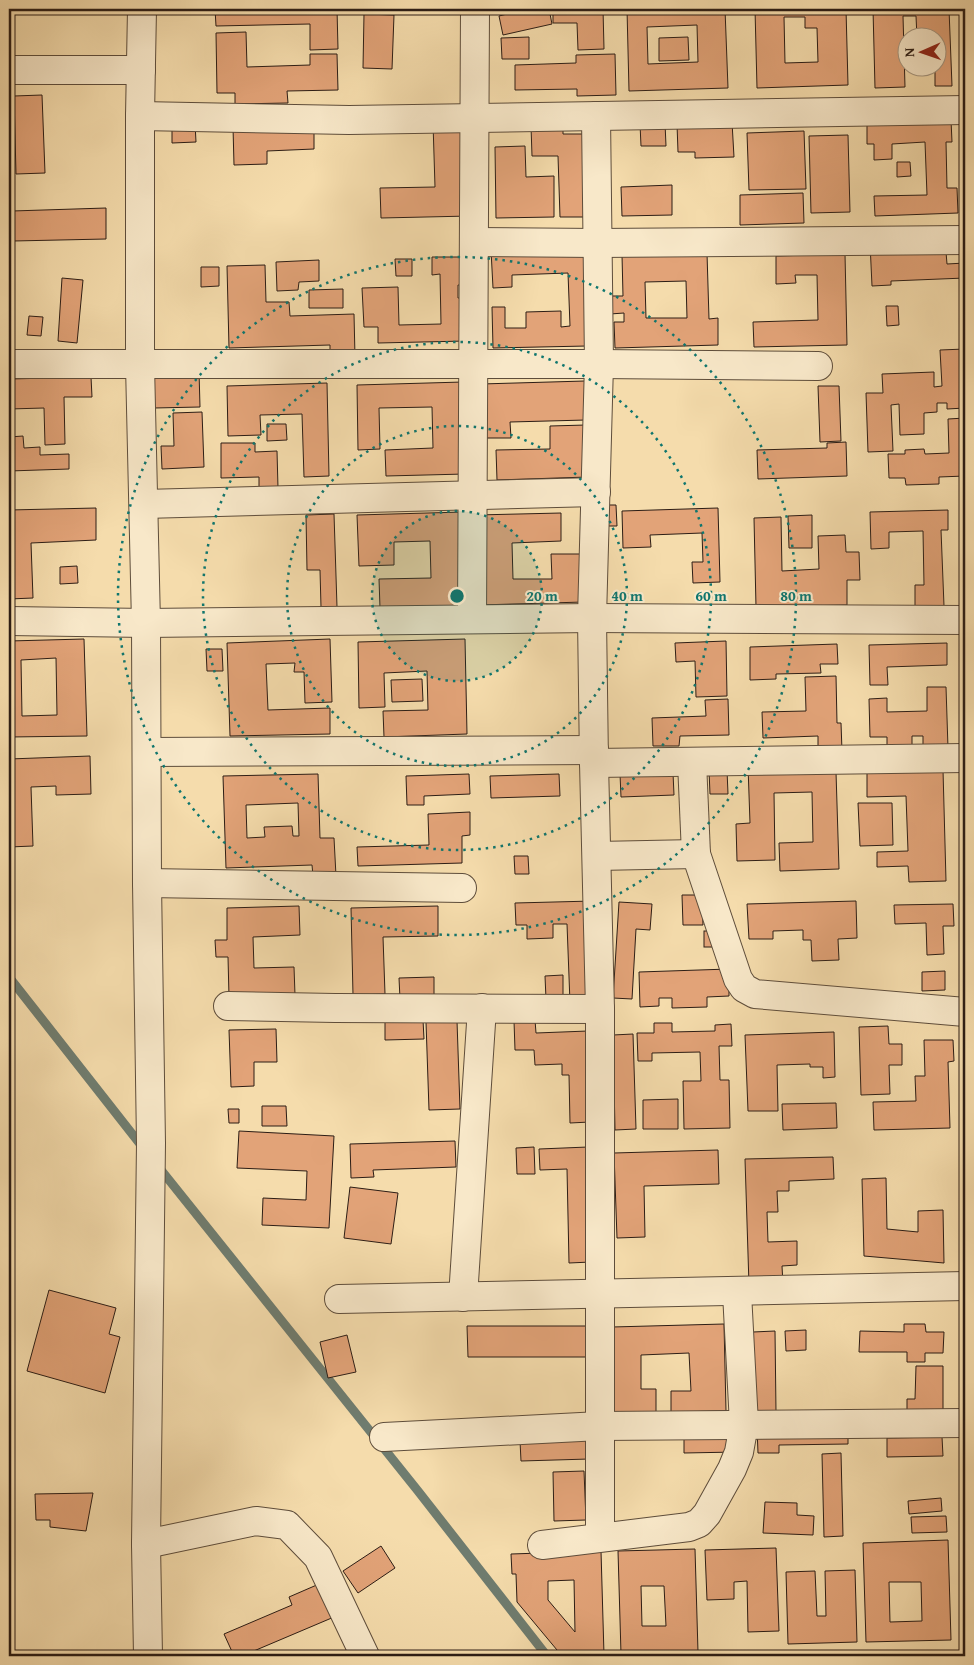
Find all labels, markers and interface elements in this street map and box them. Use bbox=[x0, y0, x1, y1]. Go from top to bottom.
north arrow bbox=[896, 28, 946, 78]
text: N bbox=[899, 47, 919, 57]
text: 20 m bbox=[526, 585, 558, 606]
text: 40 m bbox=[611, 585, 643, 606]
text: 60 m bbox=[695, 585, 727, 606]
text: 80 m bbox=[780, 585, 812, 606]
centre of rings bbox=[448, 587, 466, 605]

